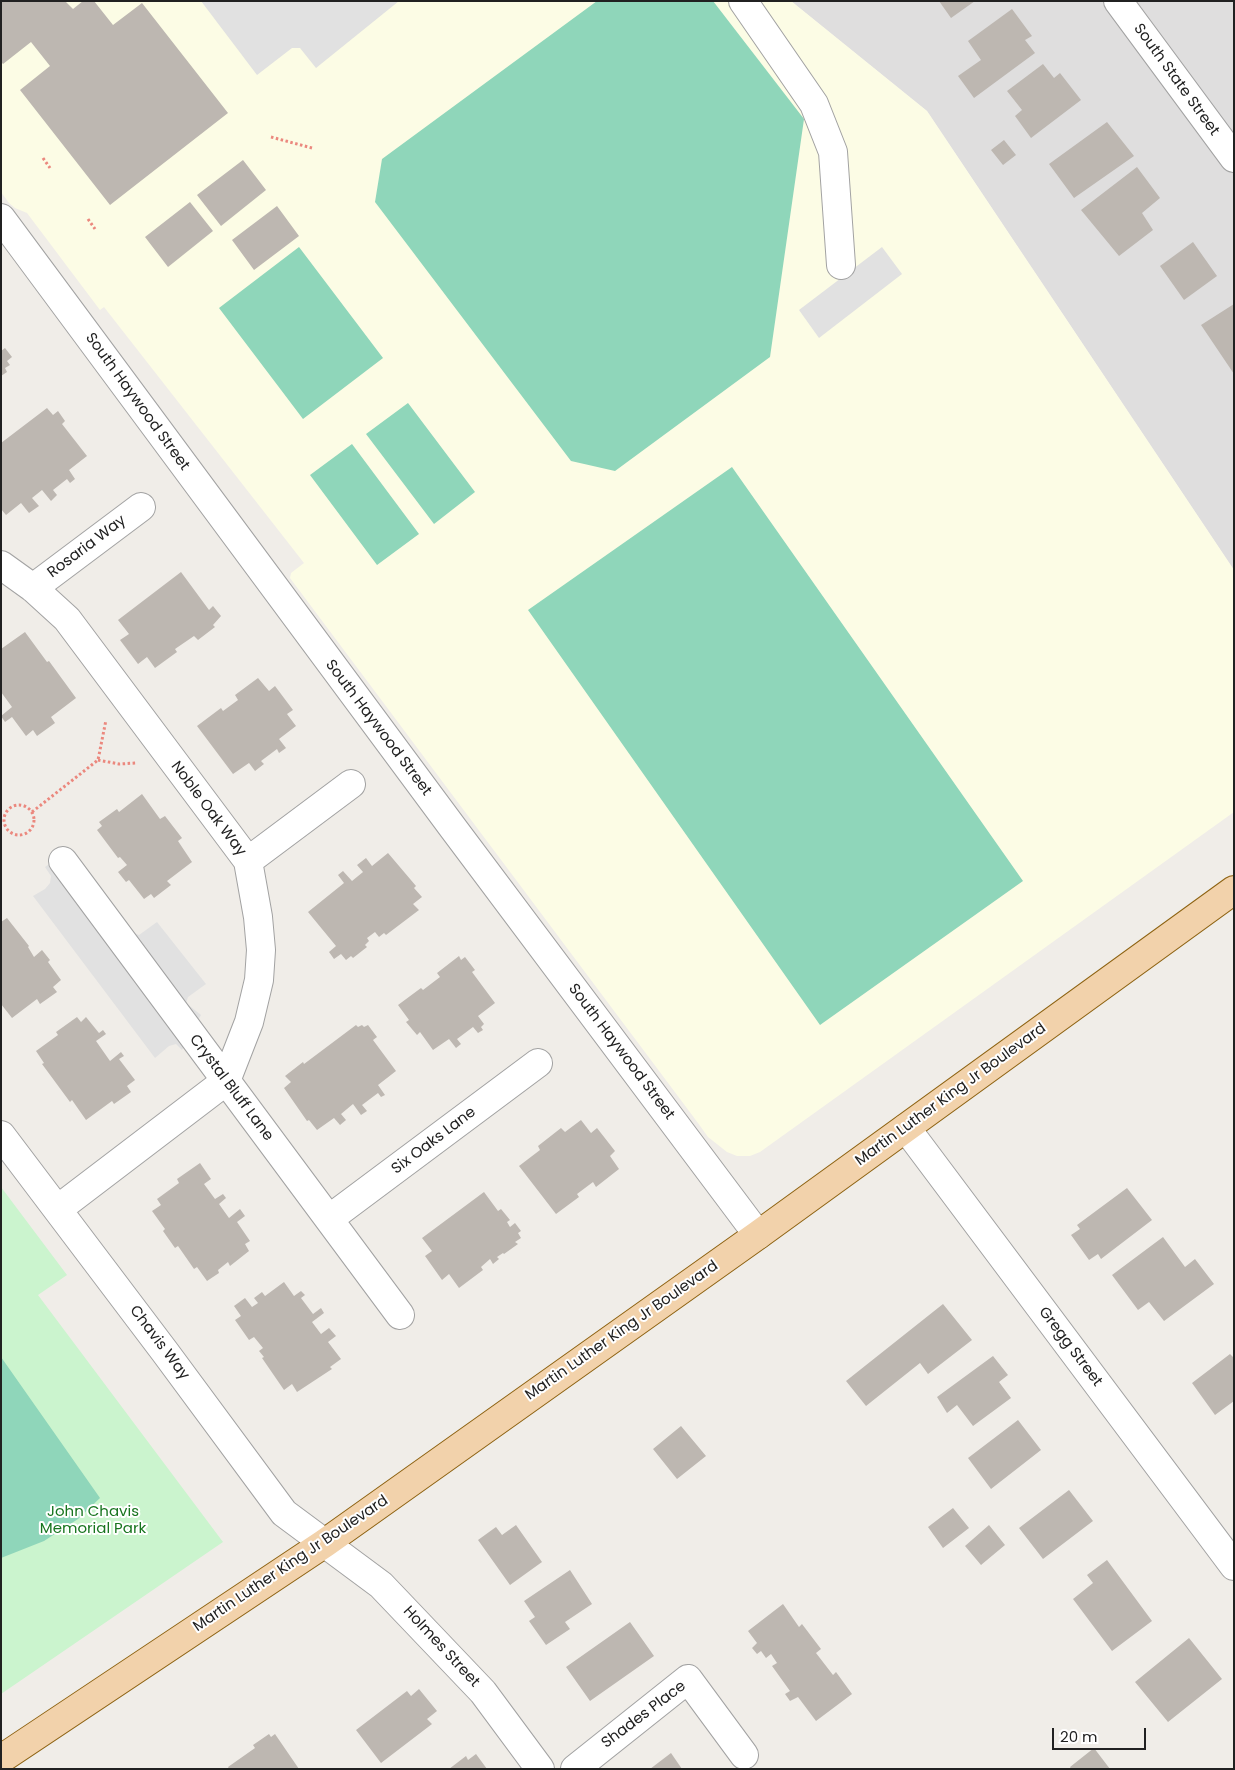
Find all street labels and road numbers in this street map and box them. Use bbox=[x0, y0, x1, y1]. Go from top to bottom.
street label: South State Street bbox=[1129, 20, 1223, 140]
street label: South Haywood Street bbox=[81, 330, 193, 474]
street label: Rosaria Way bbox=[44, 512, 130, 582]
street label: South Haywood Street bbox=[321, 656, 435, 800]
street label: Noble Oak Way bbox=[166, 758, 250, 860]
street label: South Haywood Street bbox=[564, 980, 678, 1124]
street label: Martin Luther King Jr Boulevard bbox=[852, 1020, 1050, 1170]
street label: Crystal Bluff Lane bbox=[185, 1031, 277, 1145]
street label: Six Oaks Lane bbox=[388, 1104, 480, 1178]
street label: Martin Luther King Jr Boulevard bbox=[522, 1257, 722, 1405]
street label: Chavis Way bbox=[125, 1302, 193, 1384]
street label: Gregg Street bbox=[1034, 1304, 1106, 1390]
street label: Martin Luther King Jr Boulevard bbox=[190, 1492, 392, 1636]
street label: Holmes Street bbox=[399, 1603, 483, 1691]
street label: Shades Place bbox=[598, 1677, 690, 1753]

